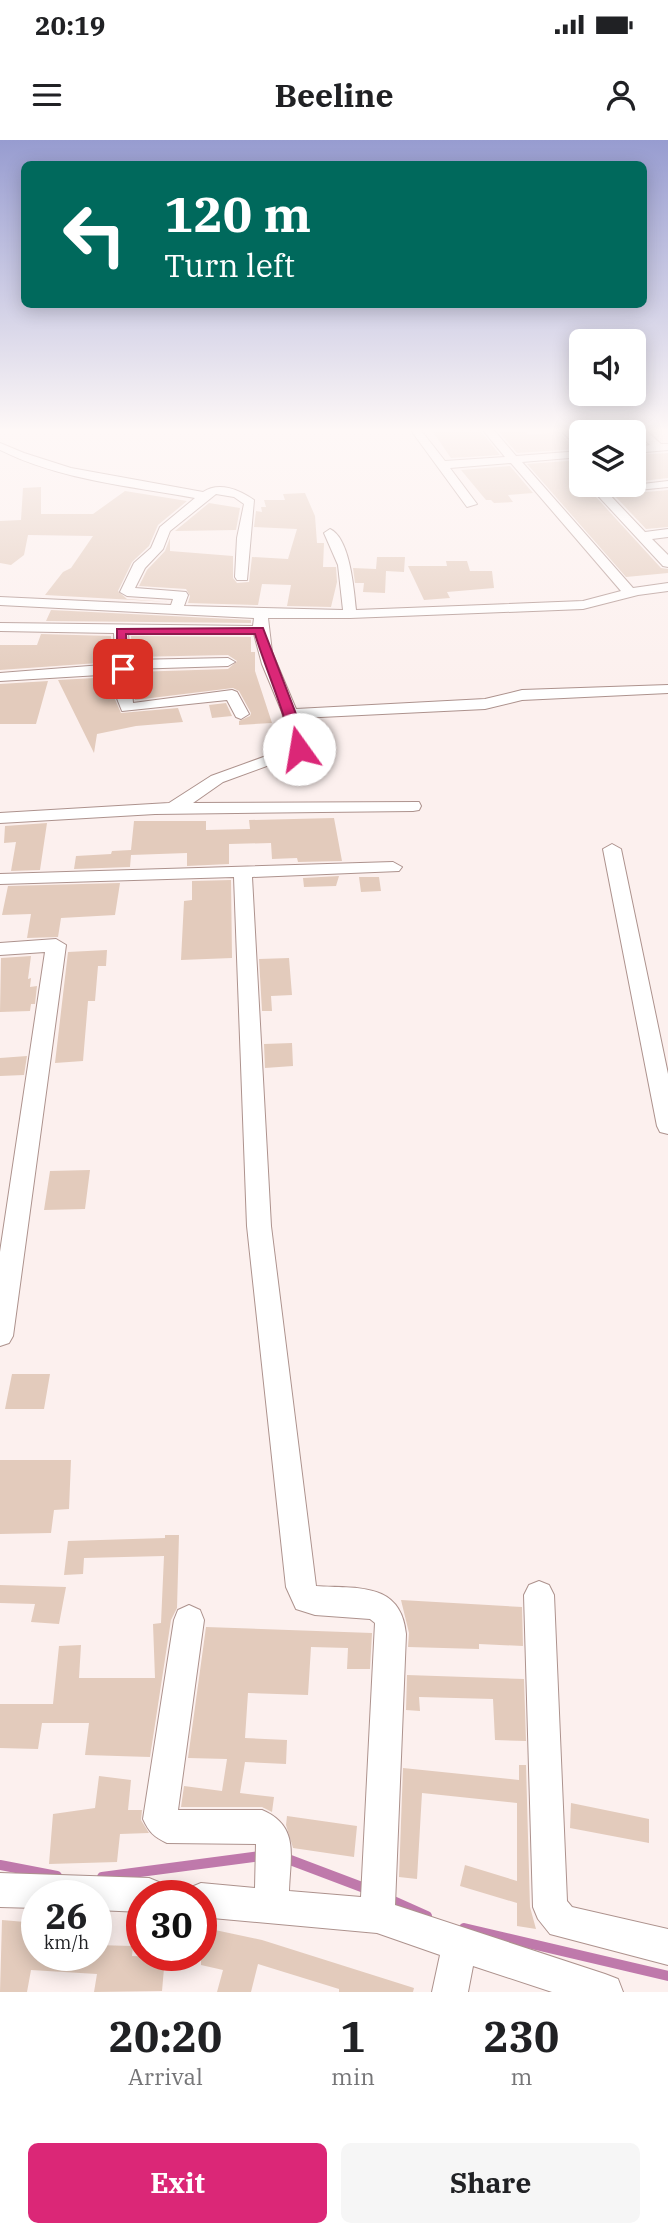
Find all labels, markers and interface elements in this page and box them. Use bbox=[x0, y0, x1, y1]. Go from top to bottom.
text: 20:19 bbox=[35, 8, 105, 42]
text: Beeline bbox=[274, 74, 394, 116]
icon: menu bbox=[28, 76, 66, 114]
icon: person bbox=[602, 76, 640, 114]
text: 120 m bbox=[164, 182, 311, 245]
icon: left bbox=[49, 189, 140, 280]
text: Turn left bbox=[164, 244, 295, 286]
map controls bbox=[569, 329, 646, 497]
button: sound bbox=[569, 329, 646, 406]
button: layers bbox=[569, 420, 646, 497]
pin bbox=[93, 639, 153, 699]
icon: arrive bbox=[104, 650, 142, 688]
position arrow bbox=[262, 712, 336, 786]
speed limit sign: 30 bbox=[126, 1880, 217, 1971]
text: 26 bbox=[45, 1893, 88, 1939]
text: km/h bbox=[44, 1931, 89, 1954]
text: 20:20 bbox=[109, 2009, 222, 2064]
text: 1 bbox=[340, 2009, 366, 2064]
text: 230 bbox=[484, 2009, 559, 2064]
text: Arrival bbox=[128, 2061, 203, 2091]
text: min bbox=[331, 2061, 375, 2091]
text: m bbox=[510, 2061, 532, 2091]
button: Exit bbox=[28, 2143, 327, 2223]
button: Share bbox=[341, 2143, 640, 2223]

